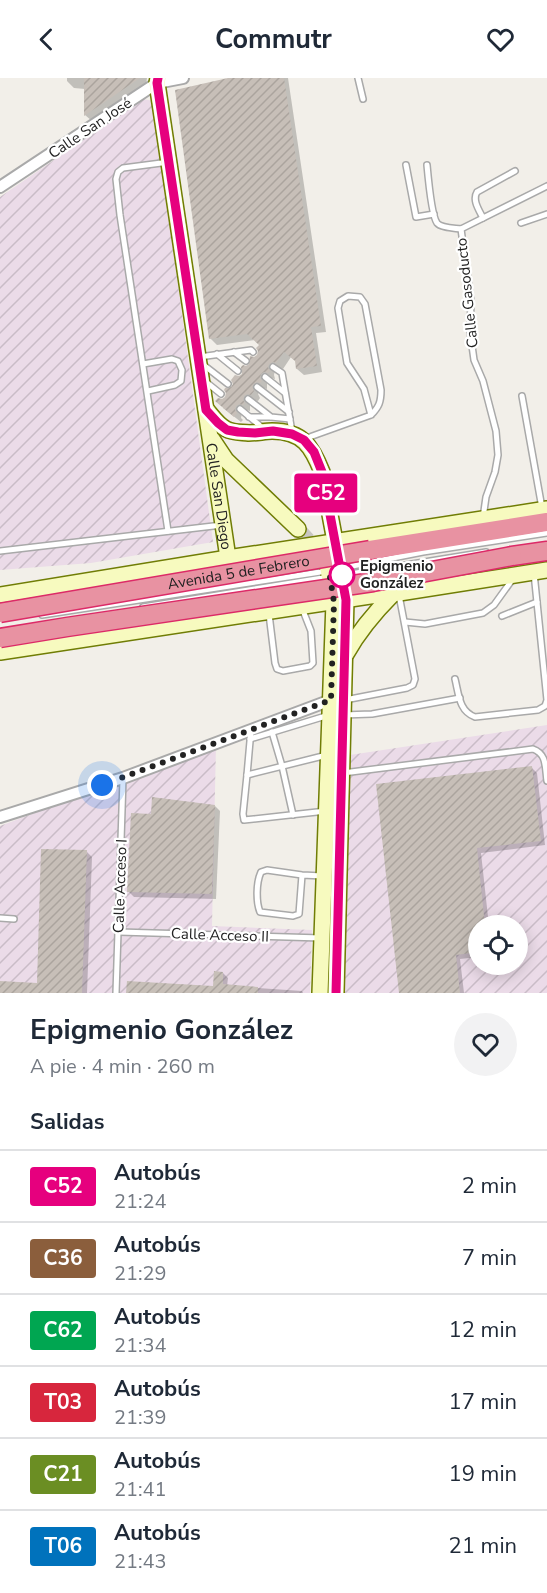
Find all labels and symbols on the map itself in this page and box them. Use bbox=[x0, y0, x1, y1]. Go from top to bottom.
street label: Calle San José bbox=[44, 93, 136, 163]
street label: Calle Gasoducto bbox=[451, 237, 483, 349]
street label: Calle San Diego bbox=[201, 442, 237, 551]
line badge: C52 bbox=[292, 474, 360, 512]
street label: Avenida 5 de Febrero bbox=[166, 550, 311, 594]
place label: Epigmenio González bbox=[360, 556, 434, 593]
marker: Epigmenio González bbox=[329, 562, 355, 588]
your location bbox=[87, 770, 117, 800]
street label: Calle Acceso I bbox=[108, 839, 132, 933]
street label: Calle Acceso II bbox=[171, 923, 269, 947]

